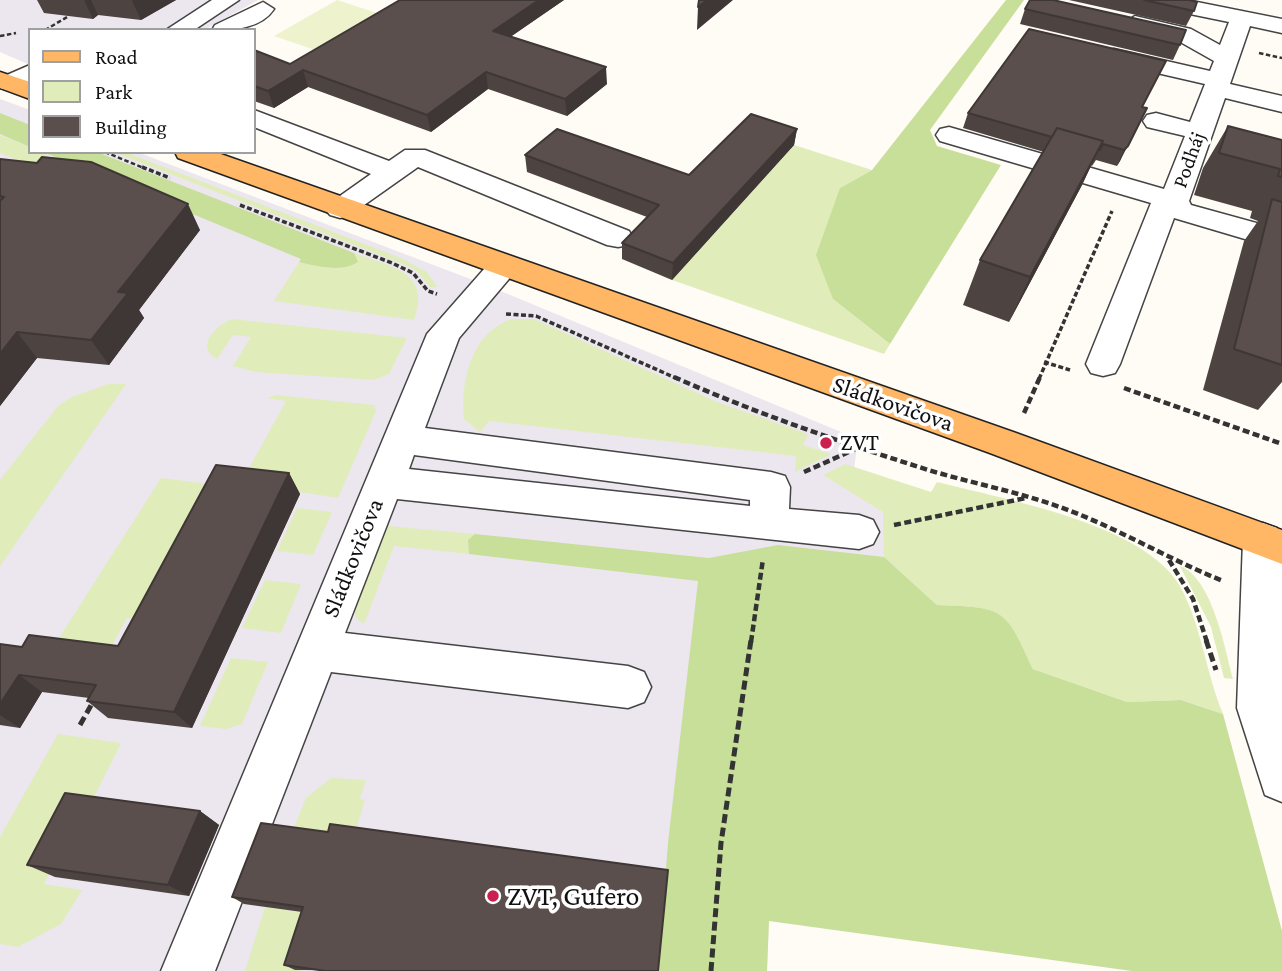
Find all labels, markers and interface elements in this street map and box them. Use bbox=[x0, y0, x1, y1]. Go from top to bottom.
legend bbox=[28, 28, 256, 154]
text: Road bbox=[95, 45, 138, 69]
text: Park bbox=[95, 80, 132, 104]
text: Building bbox=[95, 115, 167, 139]
street label: Podháj bbox=[1167, 129, 1211, 191]
street label: Sládkovičova bbox=[829, 370, 957, 438]
place label: ZVT bbox=[840, 429, 879, 457]
marker: ZVT bbox=[818, 435, 834, 451]
street label: Sládkovičova bbox=[316, 494, 390, 622]
place label: ZVT, Gufero bbox=[507, 879, 639, 913]
marker: ZVT, Gufero bbox=[485, 888, 501, 904]

